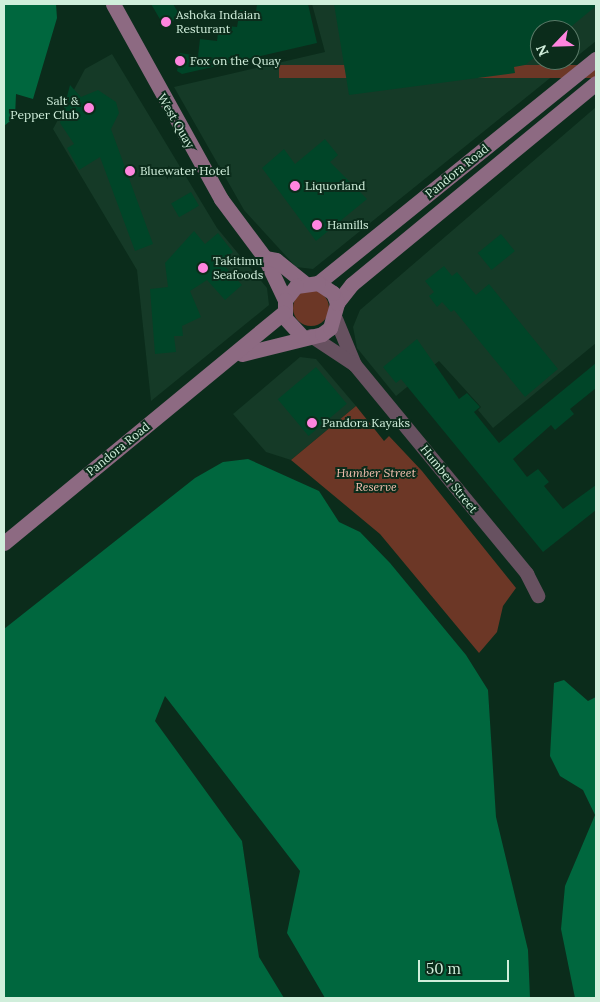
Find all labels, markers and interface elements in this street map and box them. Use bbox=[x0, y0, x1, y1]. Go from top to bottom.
place label: Ashoka Indaian Resturant bbox=[176, 8, 260, 36]
marker: Ashoka Indaian Resturant bbox=[160, 16, 172, 28]
north arrow bbox=[530, 20, 580, 70]
text: N bbox=[532, 42, 553, 59]
place label: Fox on the Quay bbox=[190, 54, 281, 68]
marker: Fox on the Quay bbox=[174, 55, 186, 67]
street label: West Quay bbox=[155, 91, 197, 151]
place label: Salt & Pepper Club bbox=[10, 94, 79, 122]
marker: Salt & Pepper Club bbox=[83, 102, 95, 114]
street label: Pandora Road bbox=[422, 141, 492, 201]
place label: Bluewater Hotel bbox=[140, 164, 230, 178]
marker: Bluewater Hotel bbox=[124, 165, 136, 177]
place label: Liquorland bbox=[305, 179, 365, 193]
marker: Liquorland bbox=[289, 180, 301, 192]
place label: Hamills bbox=[327, 218, 369, 232]
marker: Hamills bbox=[311, 219, 323, 231]
place label: Takitimu Seafoods bbox=[213, 254, 263, 282]
marker: Takitimu Seafoods bbox=[197, 262, 209, 274]
place label: Pandora Kayaks bbox=[322, 416, 410, 430]
marker: Pandora Kayaks bbox=[306, 417, 318, 429]
street label: Pandora Road bbox=[83, 419, 153, 479]
street label: Humber Street bbox=[417, 442, 481, 516]
park label: Humber Street Reserve bbox=[336, 466, 416, 494]
scale bar bbox=[420, 950, 511, 982]
text: 50 m bbox=[426, 959, 461, 978]

